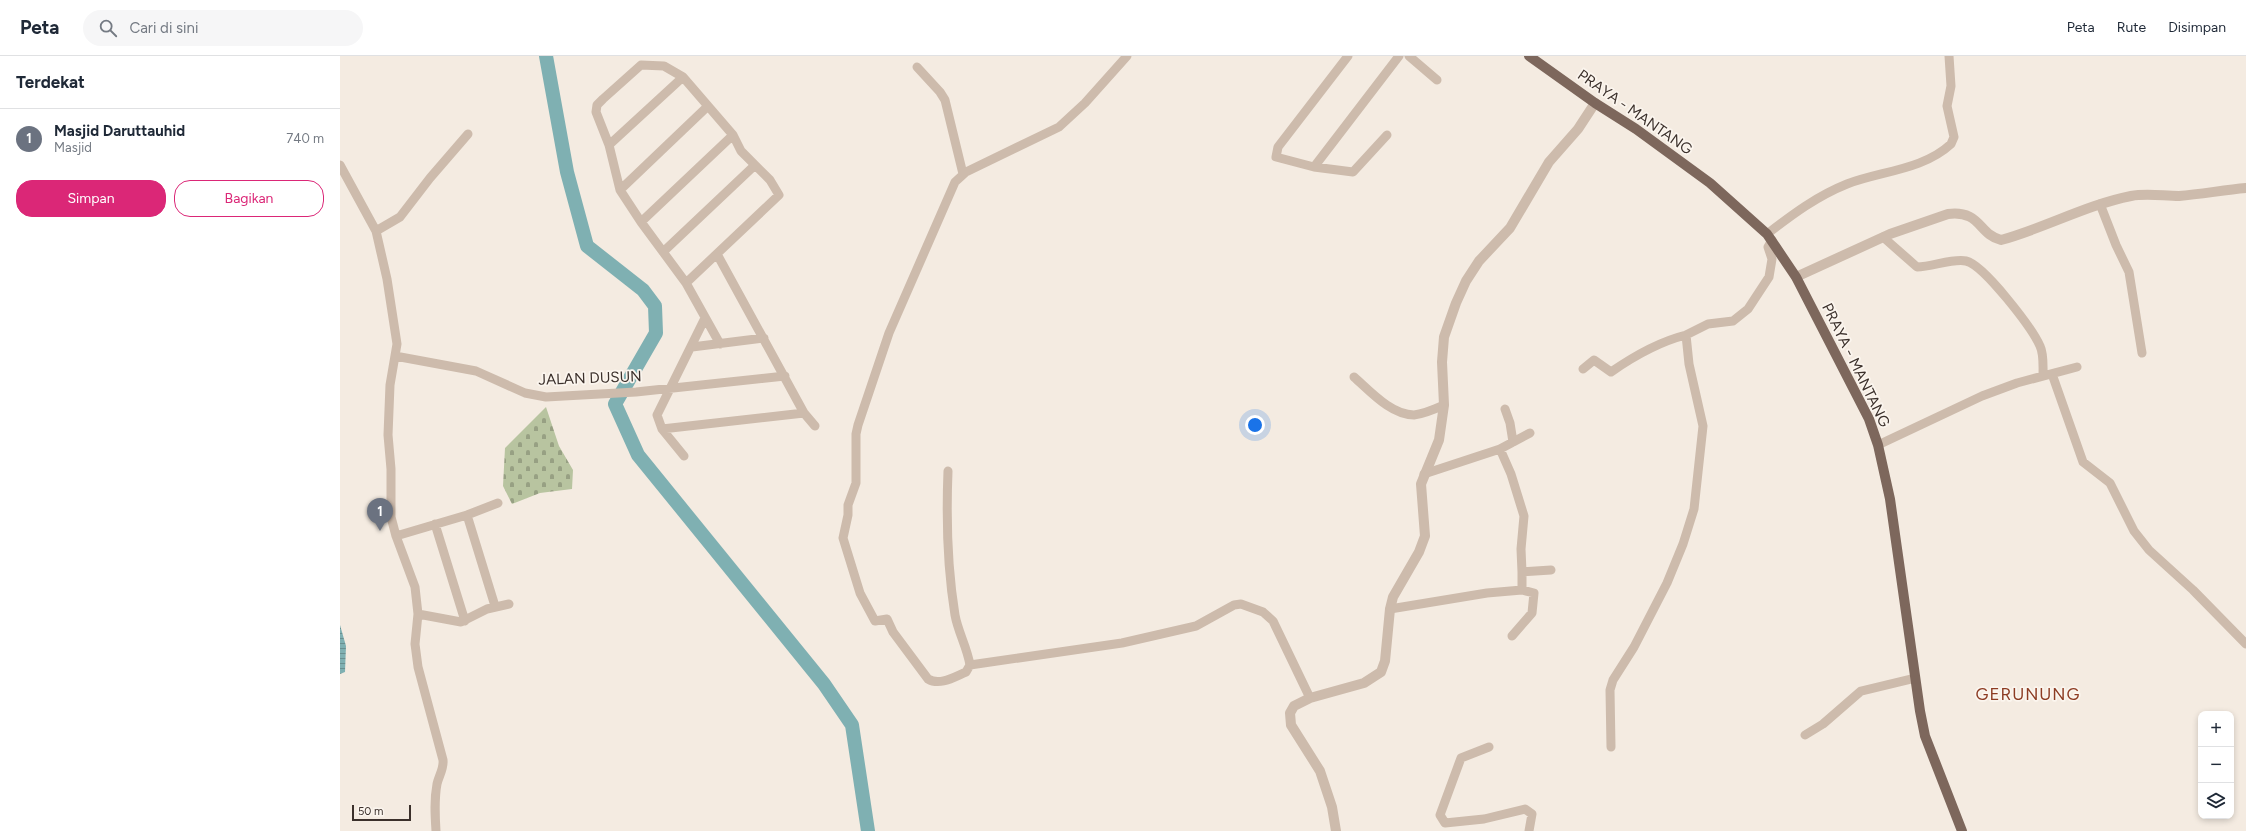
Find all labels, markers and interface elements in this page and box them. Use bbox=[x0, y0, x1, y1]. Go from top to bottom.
search box bbox=[83, 10, 363, 46]
text: Peta bbox=[20, 16, 59, 39]
icon: search bbox=[97, 17, 119, 39]
text: Cari di sini bbox=[129, 19, 198, 37]
text: Peta bbox=[2067, 19, 2095, 36]
text: Rute bbox=[2117, 19, 2146, 36]
text: Disimpan bbox=[2168, 19, 2226, 36]
street label: PRAYA - MANTANG bbox=[1574, 66, 1696, 158]
text: Terdekat bbox=[16, 72, 85, 92]
text: Masjid Daruttauhid bbox=[54, 122, 185, 140]
text: 1 bbox=[26, 131, 32, 146]
text: 740 m bbox=[286, 131, 324, 146]
text: Masjid bbox=[54, 140, 92, 155]
button: Simpan bbox=[16, 180, 166, 217]
button: Bagikan bbox=[174, 180, 324, 217]
street label: PRAYA - MANTANG bbox=[1818, 300, 1894, 430]
street label: JALAN DUSUN bbox=[538, 367, 642, 389]
your location bbox=[1245, 415, 1265, 435]
pin: 1 bbox=[367, 498, 393, 531]
district label: GERUNUNG bbox=[1976, 684, 2080, 704]
map controls bbox=[2198, 711, 2234, 819]
button: + bbox=[2198, 711, 2234, 747]
button: − bbox=[2198, 747, 2234, 783]
button: layers bbox=[2198, 783, 2234, 819]
scale bar bbox=[352, 803, 411, 822]
text: 50 m bbox=[358, 805, 383, 818]

